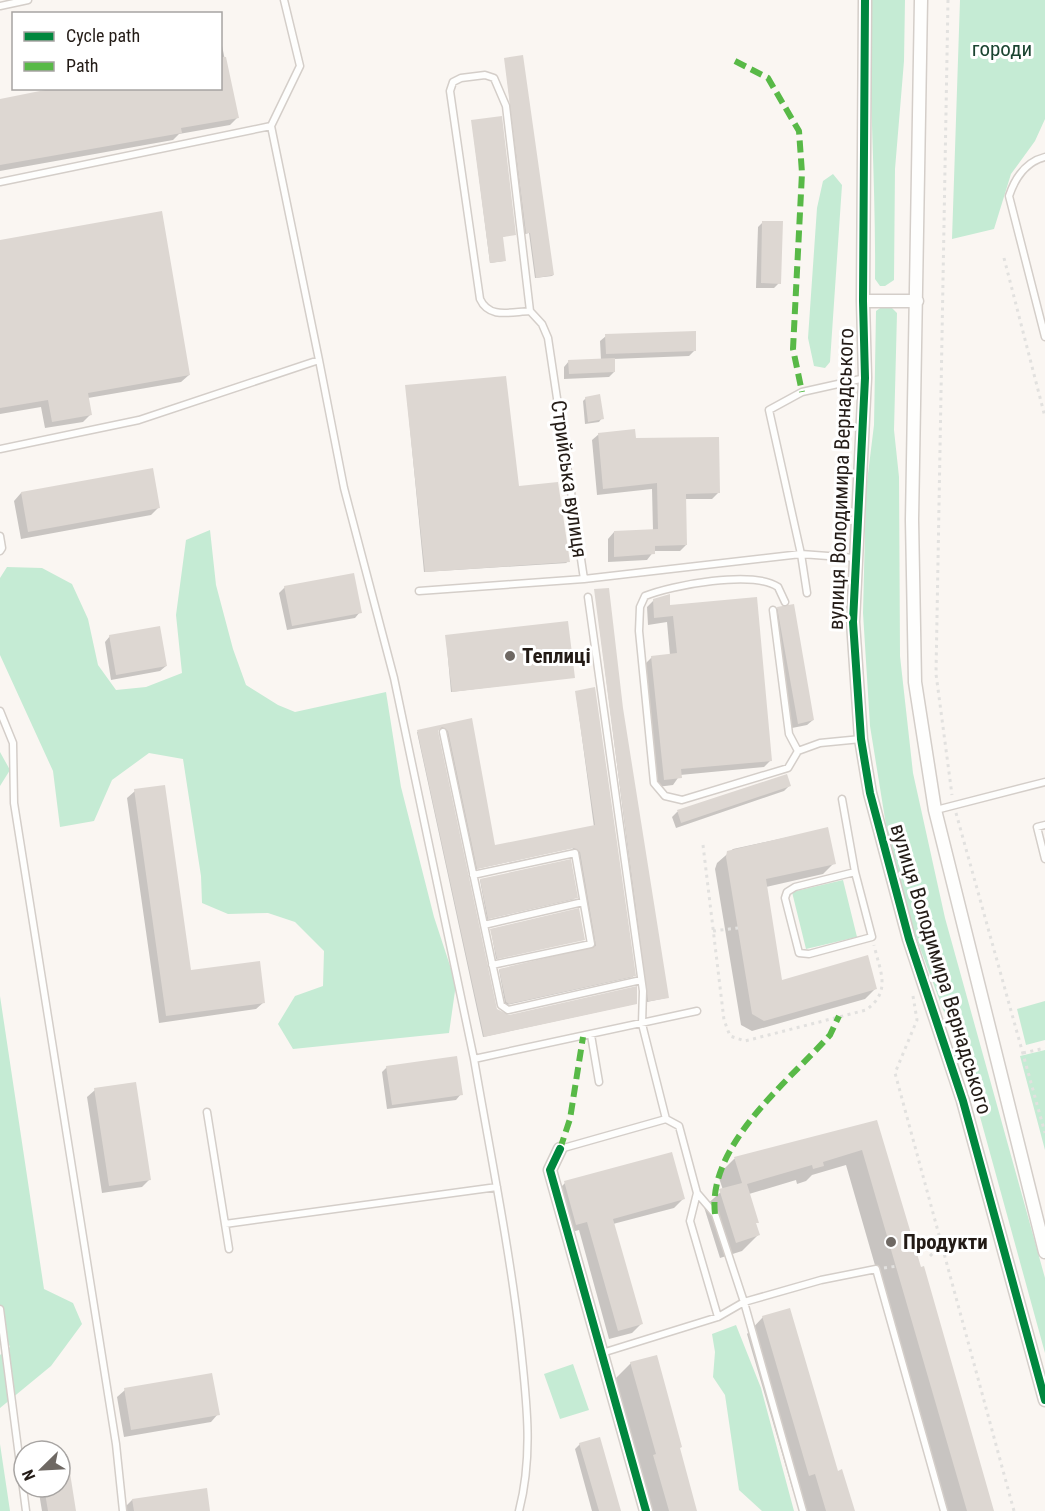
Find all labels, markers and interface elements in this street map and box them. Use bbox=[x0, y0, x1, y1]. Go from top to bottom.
legend bbox=[12, 12, 222, 90]
text: Cycle path bbox=[66, 25, 140, 46]
park label: городи bbox=[972, 37, 1032, 61]
text: Path bbox=[66, 55, 99, 76]
street label: вулиця Володимира Вернадського bbox=[824, 328, 858, 630]
street label: Стрийська вулиця bbox=[546, 399, 592, 559]
place label: Теплиці bbox=[522, 644, 591, 668]
marker: Теплиці bbox=[503, 649, 517, 663]
street label: вулиця Володимира Вернадського bbox=[885, 821, 997, 1117]
place label: Продукти bbox=[903, 1230, 988, 1254]
marker: Продукти bbox=[884, 1235, 898, 1249]
north arrow bbox=[12, 1439, 72, 1499]
text: N bbox=[18, 1467, 39, 1483]

